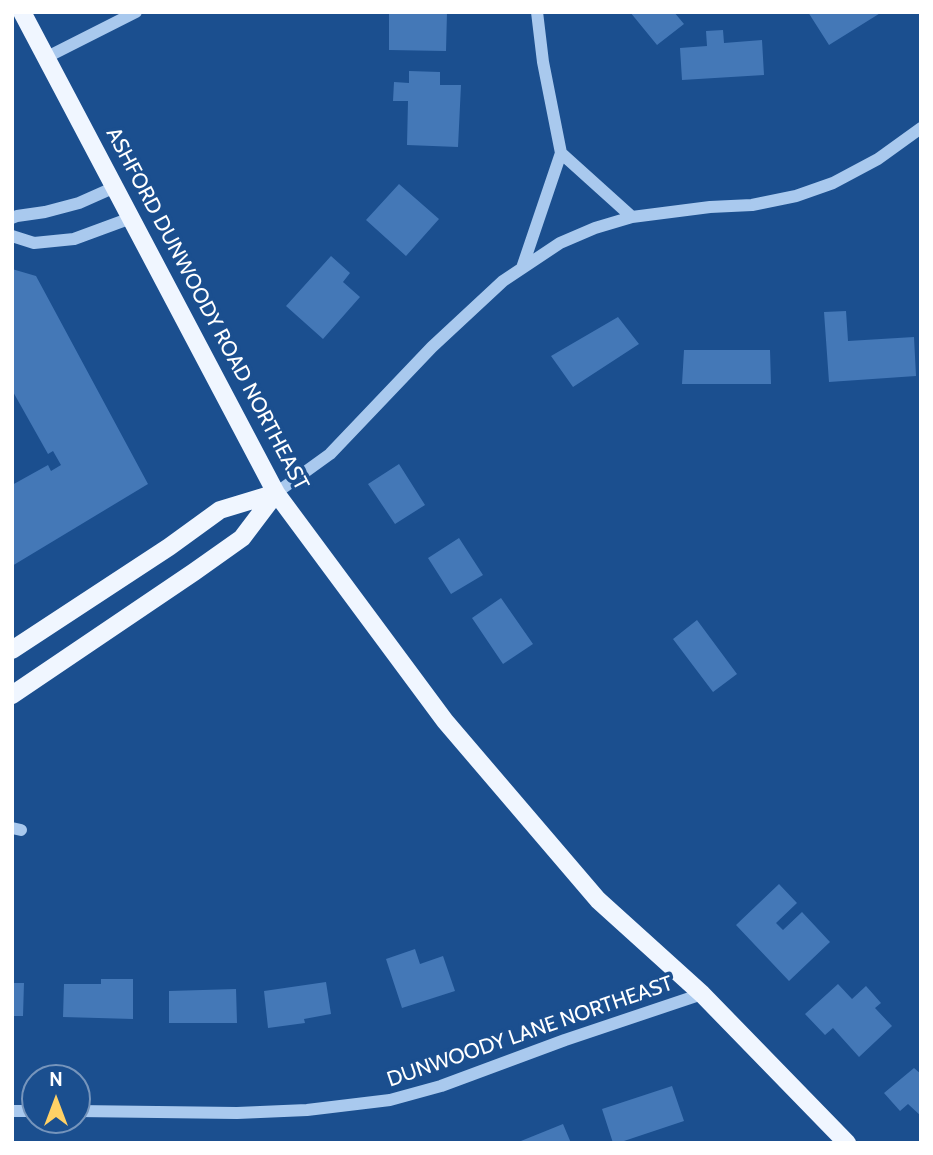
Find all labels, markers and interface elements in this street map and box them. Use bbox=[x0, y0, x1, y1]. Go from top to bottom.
street label: ASHFORD DUNWOODY ROAD NORTHEAST bbox=[100, 123, 314, 495]
street label: DUNWOODY LANE NORTHEAST bbox=[384, 971, 676, 1093]
north arrow bbox=[21, 1064, 91, 1134]
text: N bbox=[49, 1068, 63, 1091]

